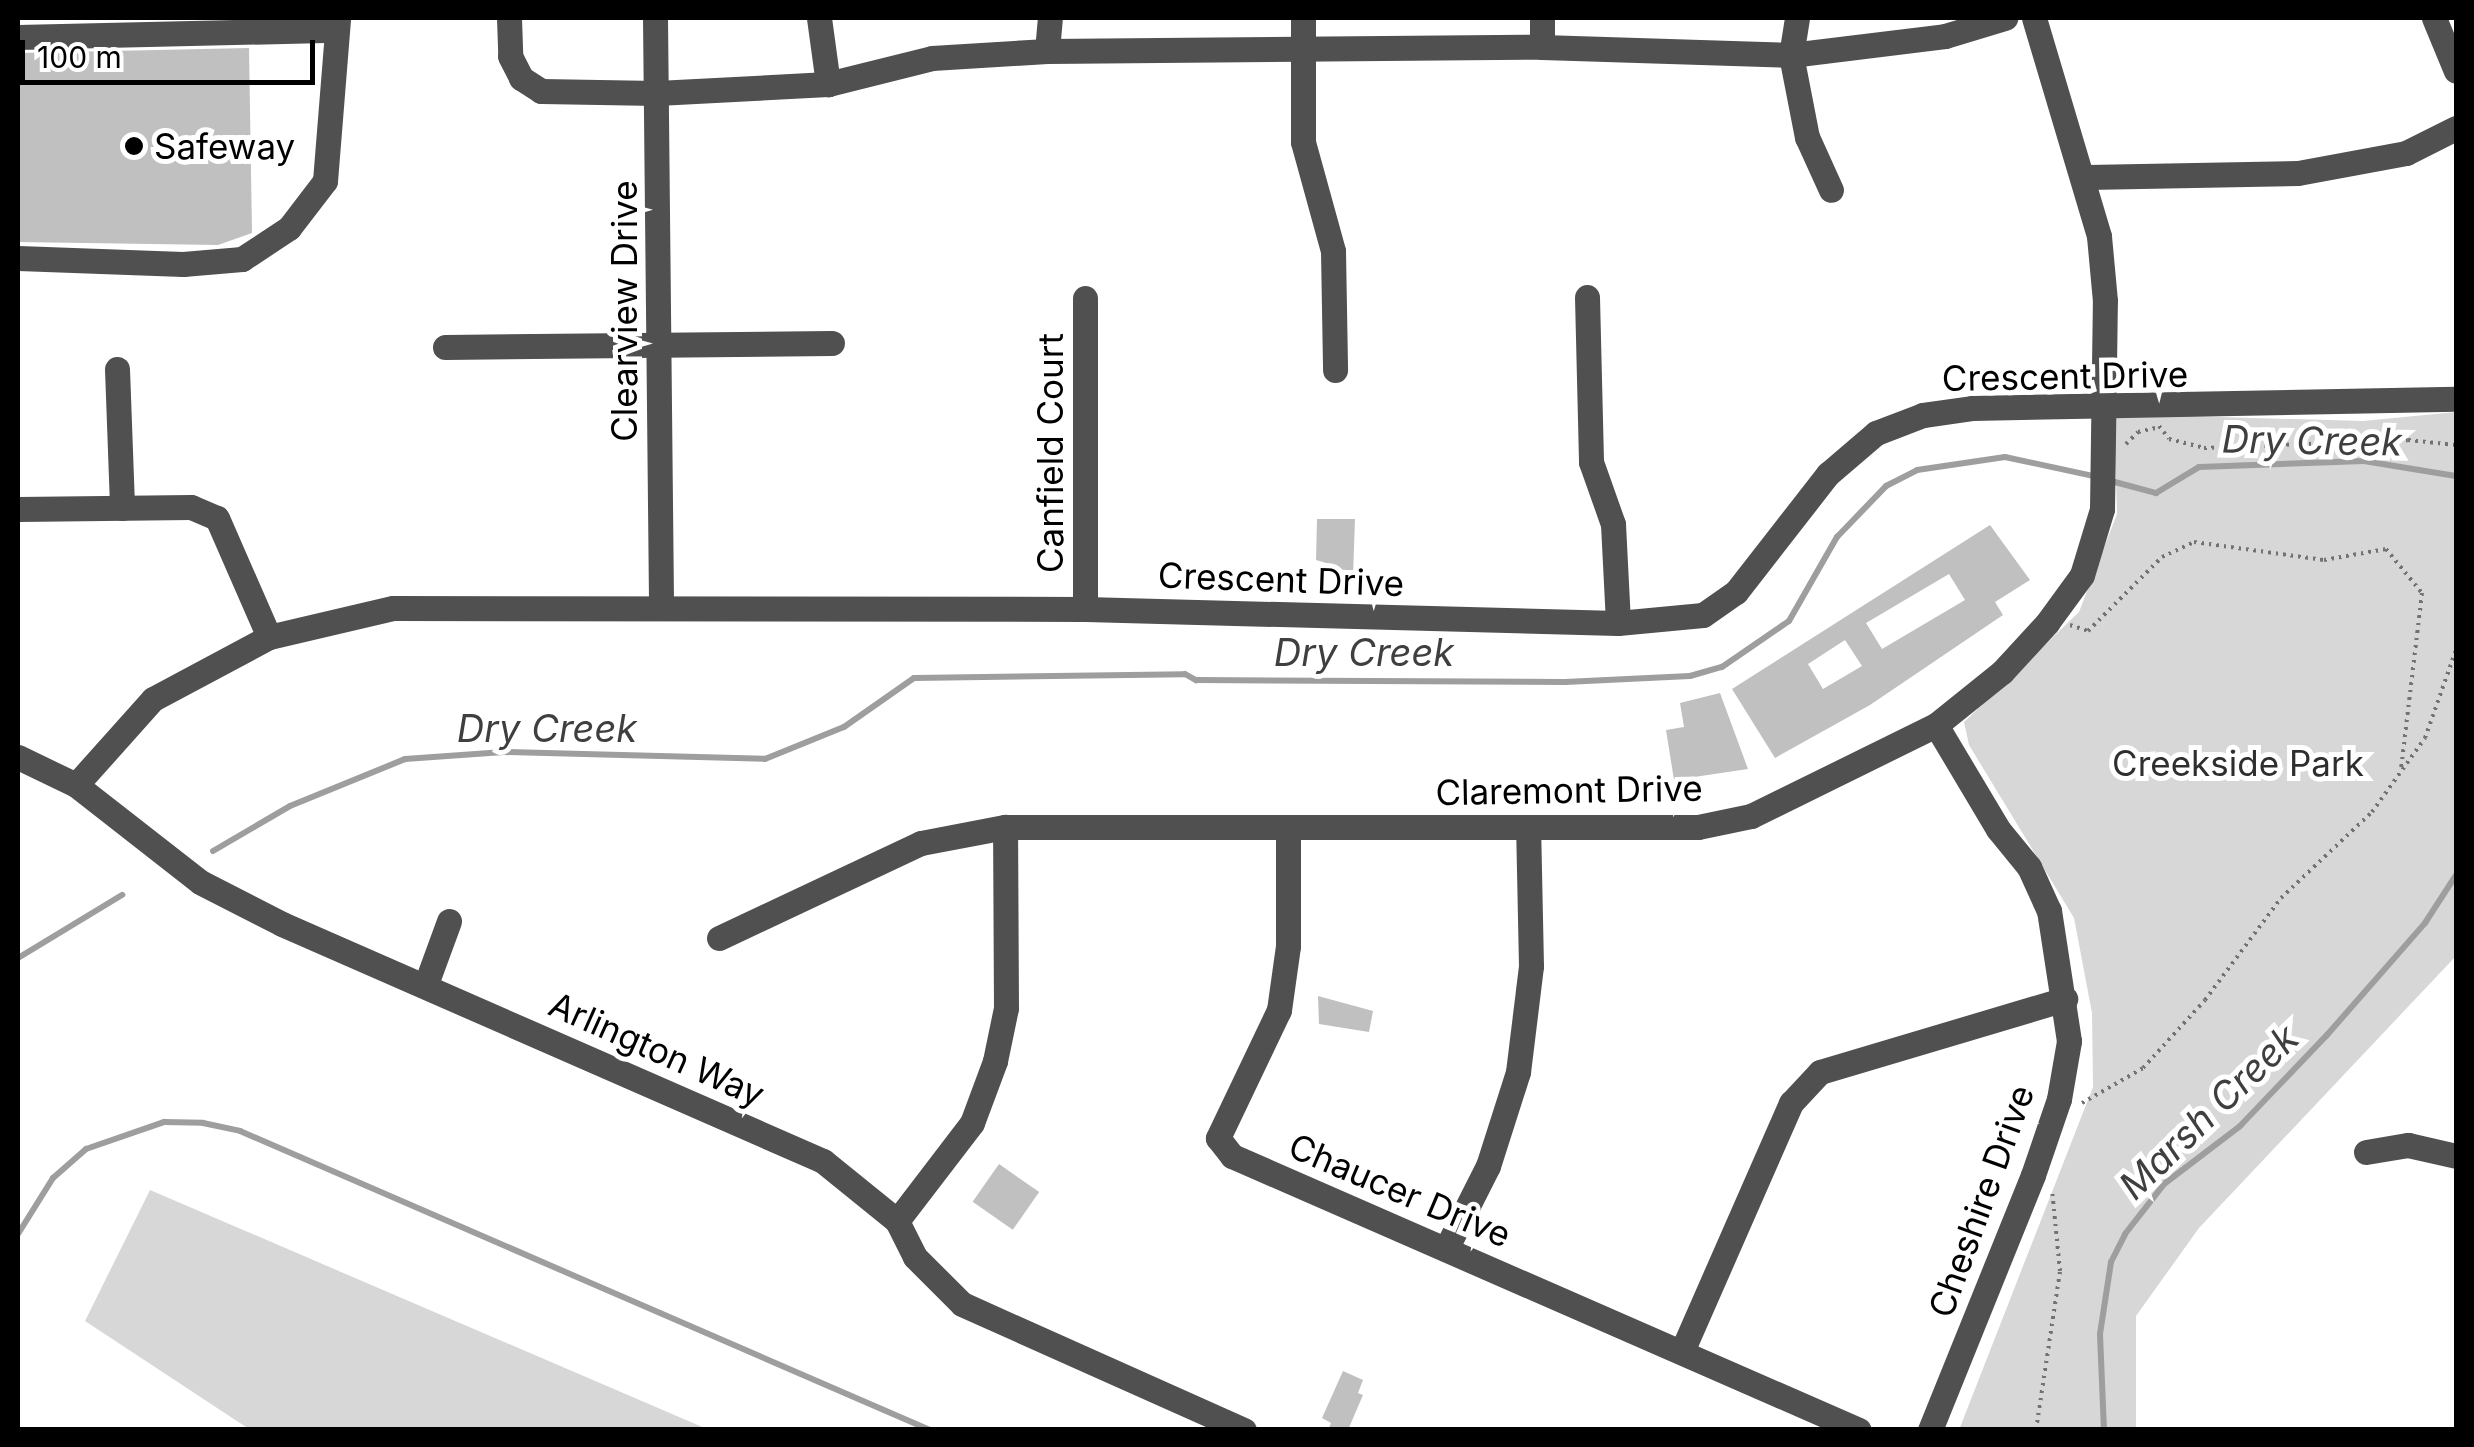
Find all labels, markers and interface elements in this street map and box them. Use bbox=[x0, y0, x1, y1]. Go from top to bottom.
scale bar bbox=[25, 20, 320, 82]
text: 100 m bbox=[37, 39, 122, 75]
place label: Safeway bbox=[154, 125, 295, 167]
marker: Safeway bbox=[123, 135, 145, 157]
street label: Clearview Drive bbox=[603, 180, 645, 442]
street label: Canfield Court bbox=[1029, 333, 1071, 573]
street label: Crescent Drive bbox=[1942, 353, 2188, 399]
water label: Dry Creek bbox=[2221, 417, 2403, 465]
street label: Crescent Drive bbox=[1157, 554, 1405, 604]
water label: Dry Creek bbox=[1274, 630, 1454, 676]
water label: Dry Creek bbox=[457, 706, 637, 752]
park label: Creekside Park bbox=[2112, 742, 2364, 784]
street label: Claremont Drive bbox=[1435, 767, 1703, 813]
street label: Arlington Way bbox=[543, 983, 771, 1115]
water label: Marsh Creek bbox=[2110, 1015, 2308, 1209]
street label: Cheshire Drive bbox=[1920, 1079, 2042, 1323]
street label: Chaucer Drive bbox=[1283, 1124, 1517, 1256]

